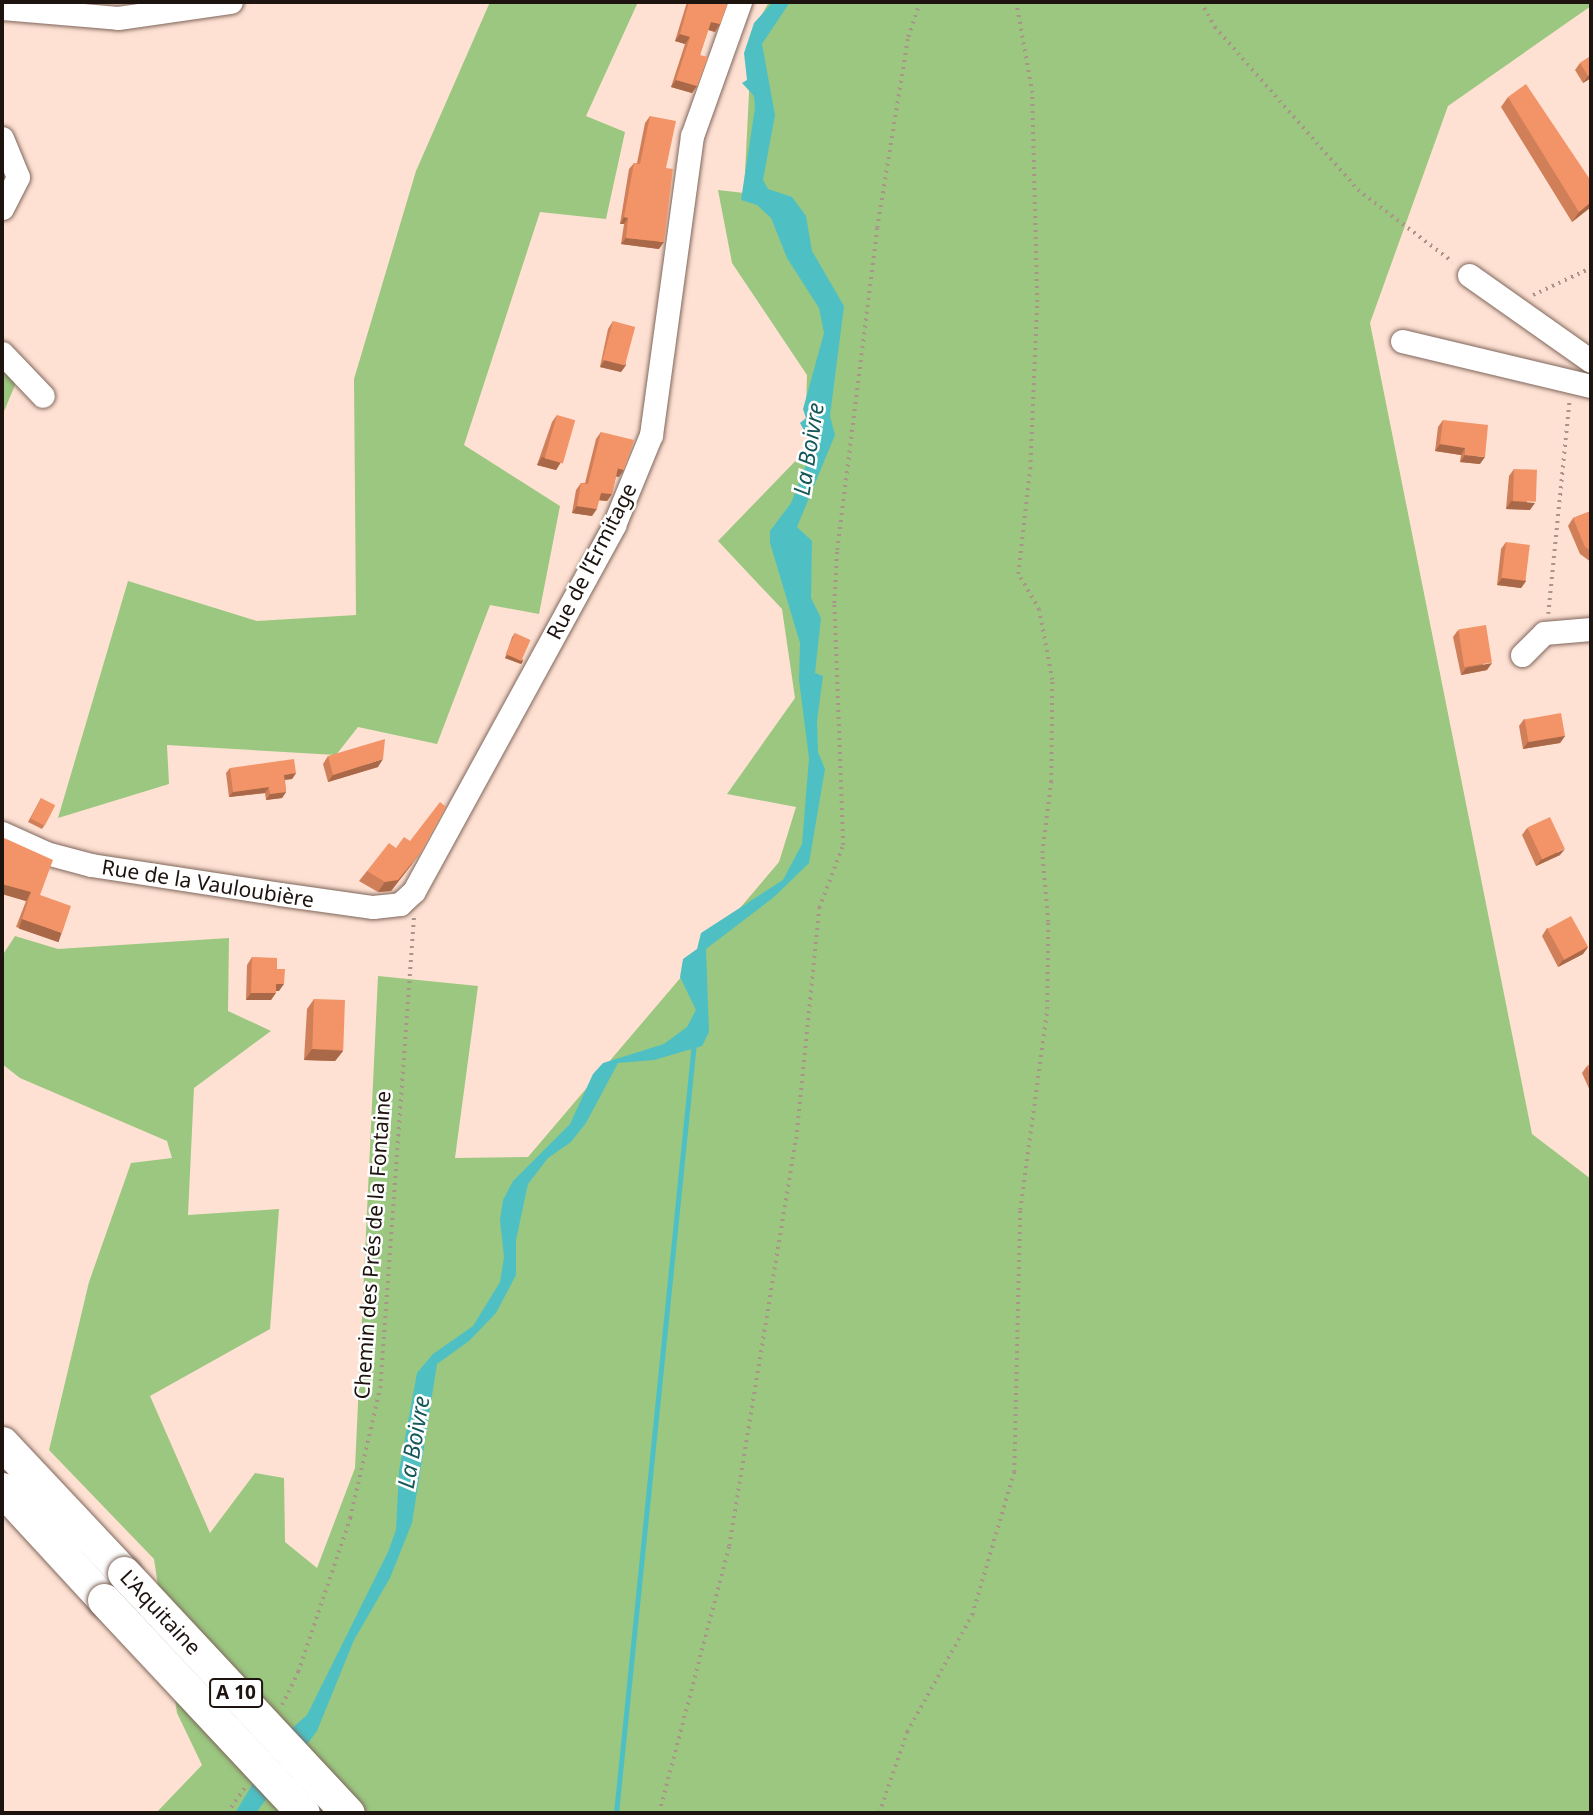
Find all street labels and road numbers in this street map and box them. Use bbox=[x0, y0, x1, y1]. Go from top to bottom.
street label: Rue de l’Ermitage bbox=[541, 479, 641, 643]
street label: Rue de la Vauloubière bbox=[100, 854, 316, 912]
street label: Chemin des Prés de la Fontaine bbox=[349, 1090, 395, 1400]
street label: L'Aquitaine bbox=[115, 1564, 207, 1660]
road number: A 10 bbox=[208, 1678, 264, 1708]

